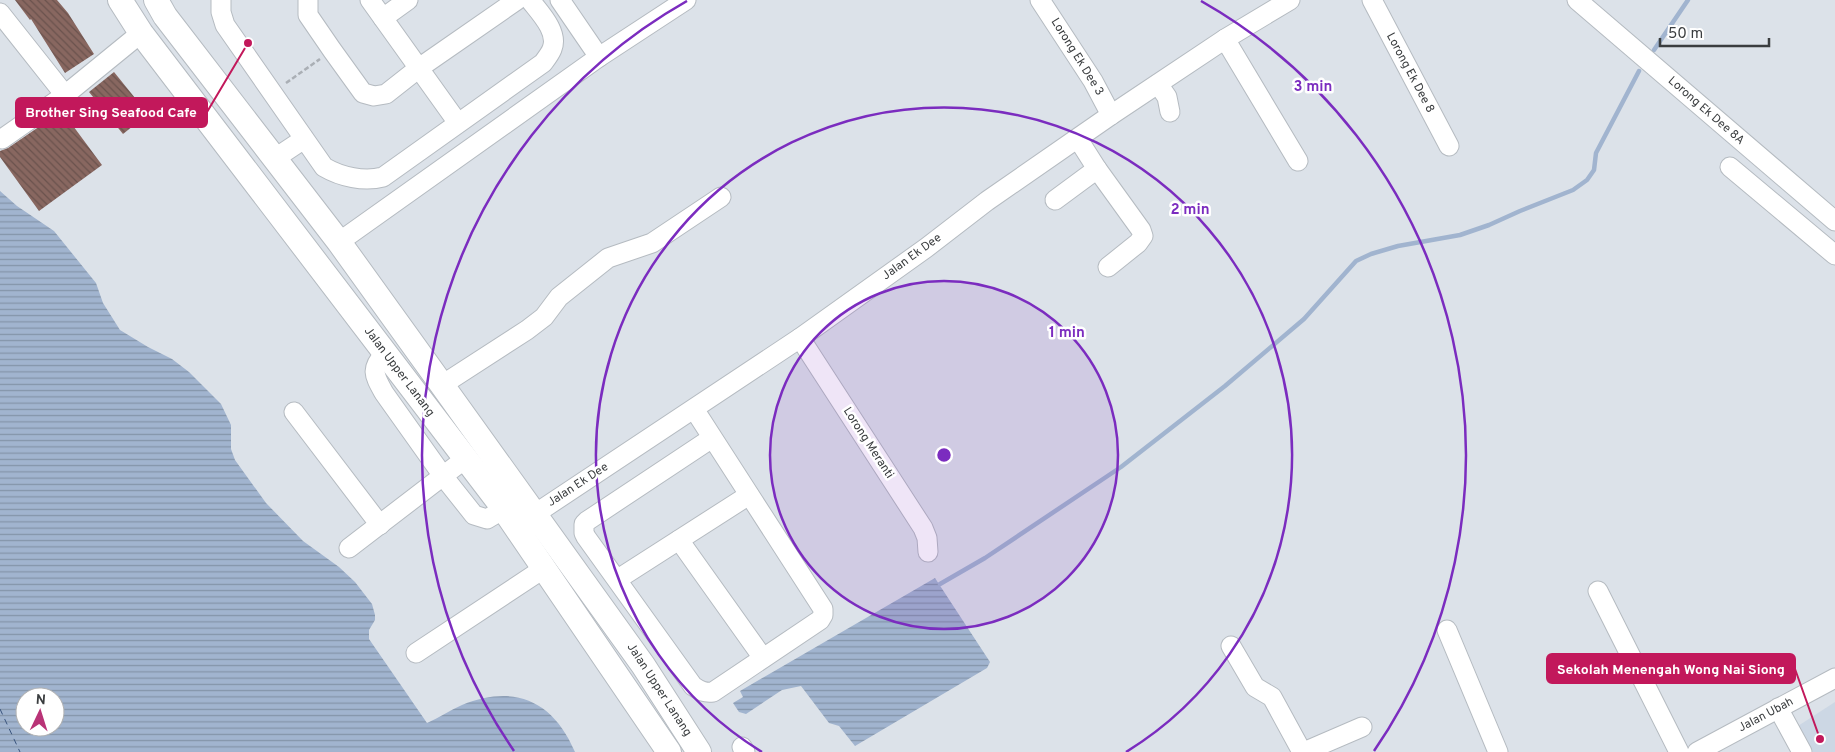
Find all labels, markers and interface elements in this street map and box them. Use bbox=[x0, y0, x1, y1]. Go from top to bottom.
street label: Lorong Ek Dee 3 bbox=[1047, 15, 1107, 99]
scale bar bbox=[1660, 15, 1769, 47]
text: 50 m bbox=[1668, 25, 1703, 44]
street label: Lorong Ek Dee 8 bbox=[1382, 30, 1438, 116]
street label: Lorong Ek Dee 8A bbox=[1664, 73, 1748, 149]
text: 3 min bbox=[1293, 78, 1333, 97]
callout: Brother Sing Seafood Cafe bbox=[16, 98, 207, 127]
text: Brother Sing Seafood Cafe bbox=[25, 105, 197, 122]
text: 2 min bbox=[1170, 201, 1210, 220]
street label: Jalan Ek Dee bbox=[879, 230, 945, 284]
street label: Jalan Upper Lanang bbox=[360, 324, 438, 420]
text: 1 min bbox=[1049, 324, 1085, 343]
street label: Lorong Meranti bbox=[839, 404, 897, 482]
centre of rings bbox=[935, 446, 953, 464]
street label: Jalan Ek Dee bbox=[544, 459, 612, 511]
street label: Jalan Upper Lanang bbox=[623, 640, 695, 740]
callout: Sekolah Menengah Wong Nai Siong bbox=[1547, 654, 1795, 683]
text: Sekolah Menengah Wong Nai Siong bbox=[1557, 662, 1785, 679]
north arrow bbox=[15, 687, 65, 737]
text: N bbox=[35, 692, 46, 709]
street label: Jalan Ubah bbox=[1736, 694, 1796, 736]

